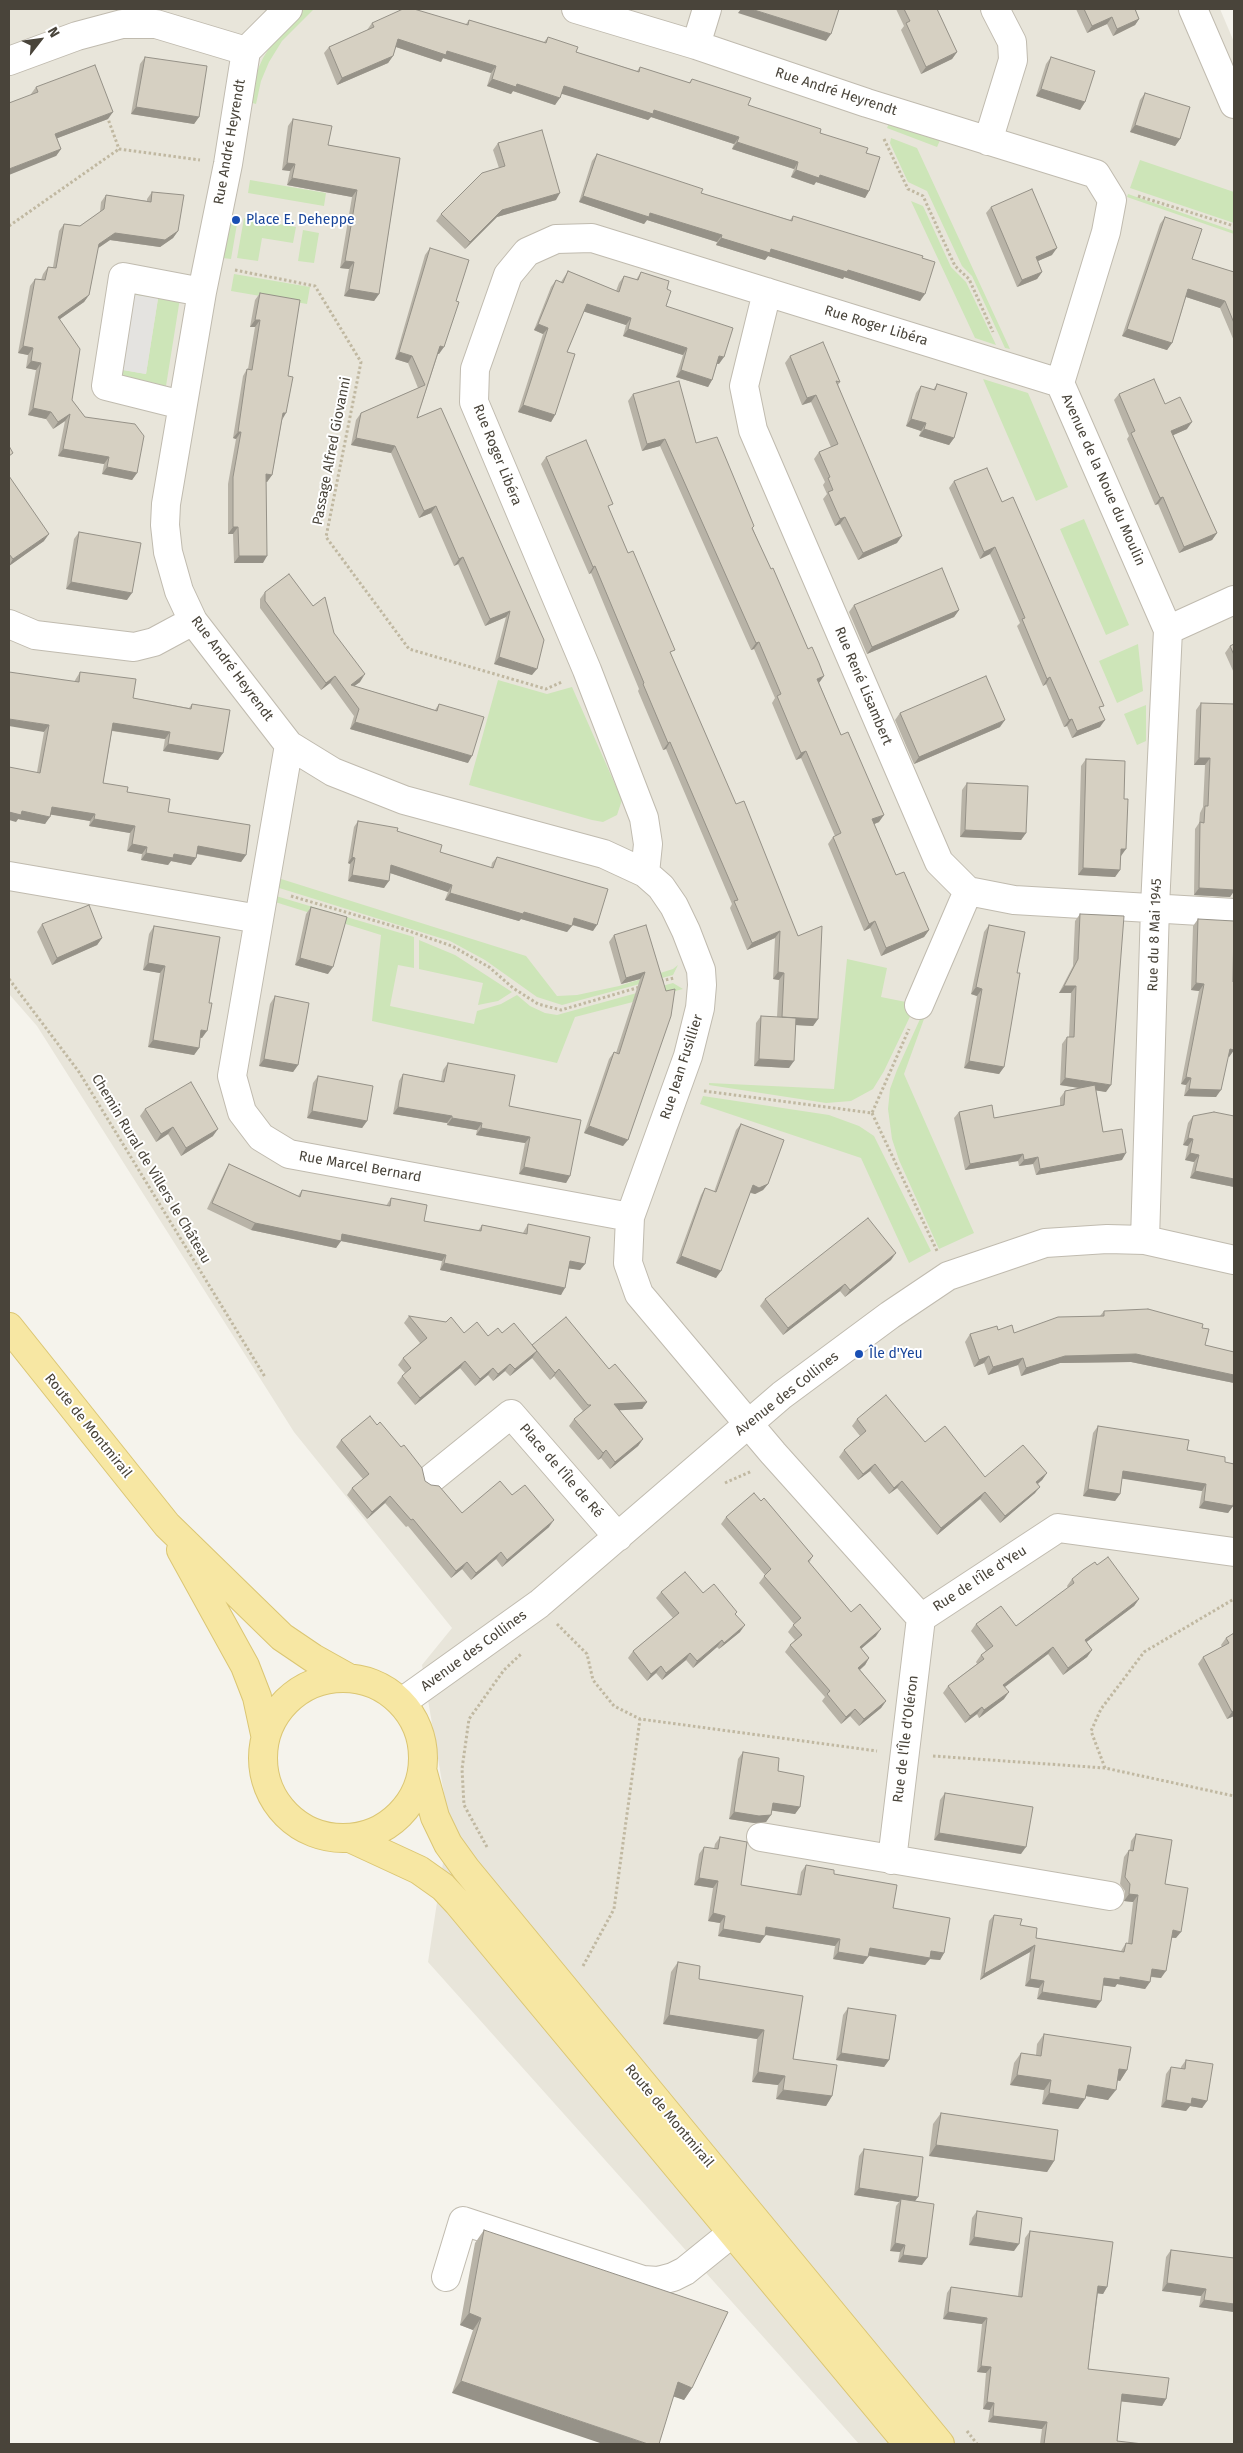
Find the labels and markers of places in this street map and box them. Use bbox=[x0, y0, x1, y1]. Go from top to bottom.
place label: Place E. Deheppe bbox=[246, 212, 355, 228]
marker: Place E. Deheppe bbox=[230, 214, 242, 226]
place label: Île d'Yeu bbox=[869, 1346, 923, 1362]
marker: Île d'Yeu bbox=[853, 1348, 865, 1360]

